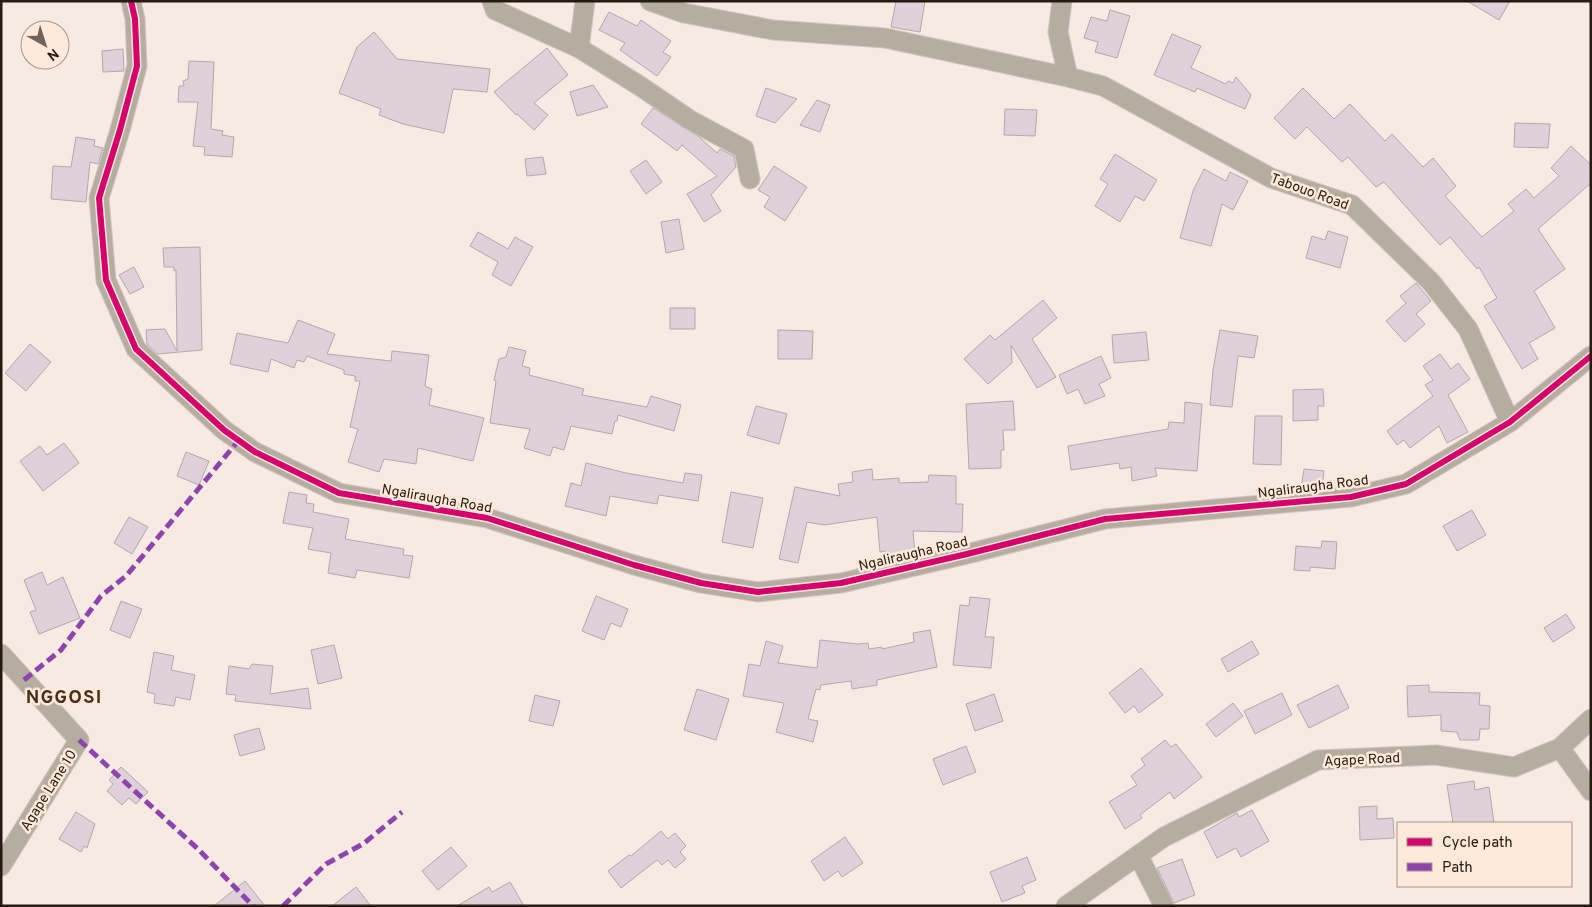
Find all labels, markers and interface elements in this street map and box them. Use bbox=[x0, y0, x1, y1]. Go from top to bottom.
north arrow bbox=[20, 20, 70, 70]
text: N bbox=[43, 44, 61, 64]
street label: Tabouo Road bbox=[1268, 170, 1351, 214]
street label: Ngaliraugha Road bbox=[1257, 472, 1370, 503]
street label: Ngaliraugha Road bbox=[380, 481, 493, 518]
street label: Ngaliraugha Road bbox=[857, 534, 970, 575]
district label: NGGOSI bbox=[26, 686, 102, 710]
street label: Agape Lane 10 bbox=[18, 747, 81, 834]
street label: Agape Road bbox=[1324, 750, 1401, 771]
legend bbox=[1397, 822, 1572, 887]
text: Cycle path bbox=[1442, 834, 1513, 853]
text: Path bbox=[1442, 859, 1473, 878]

